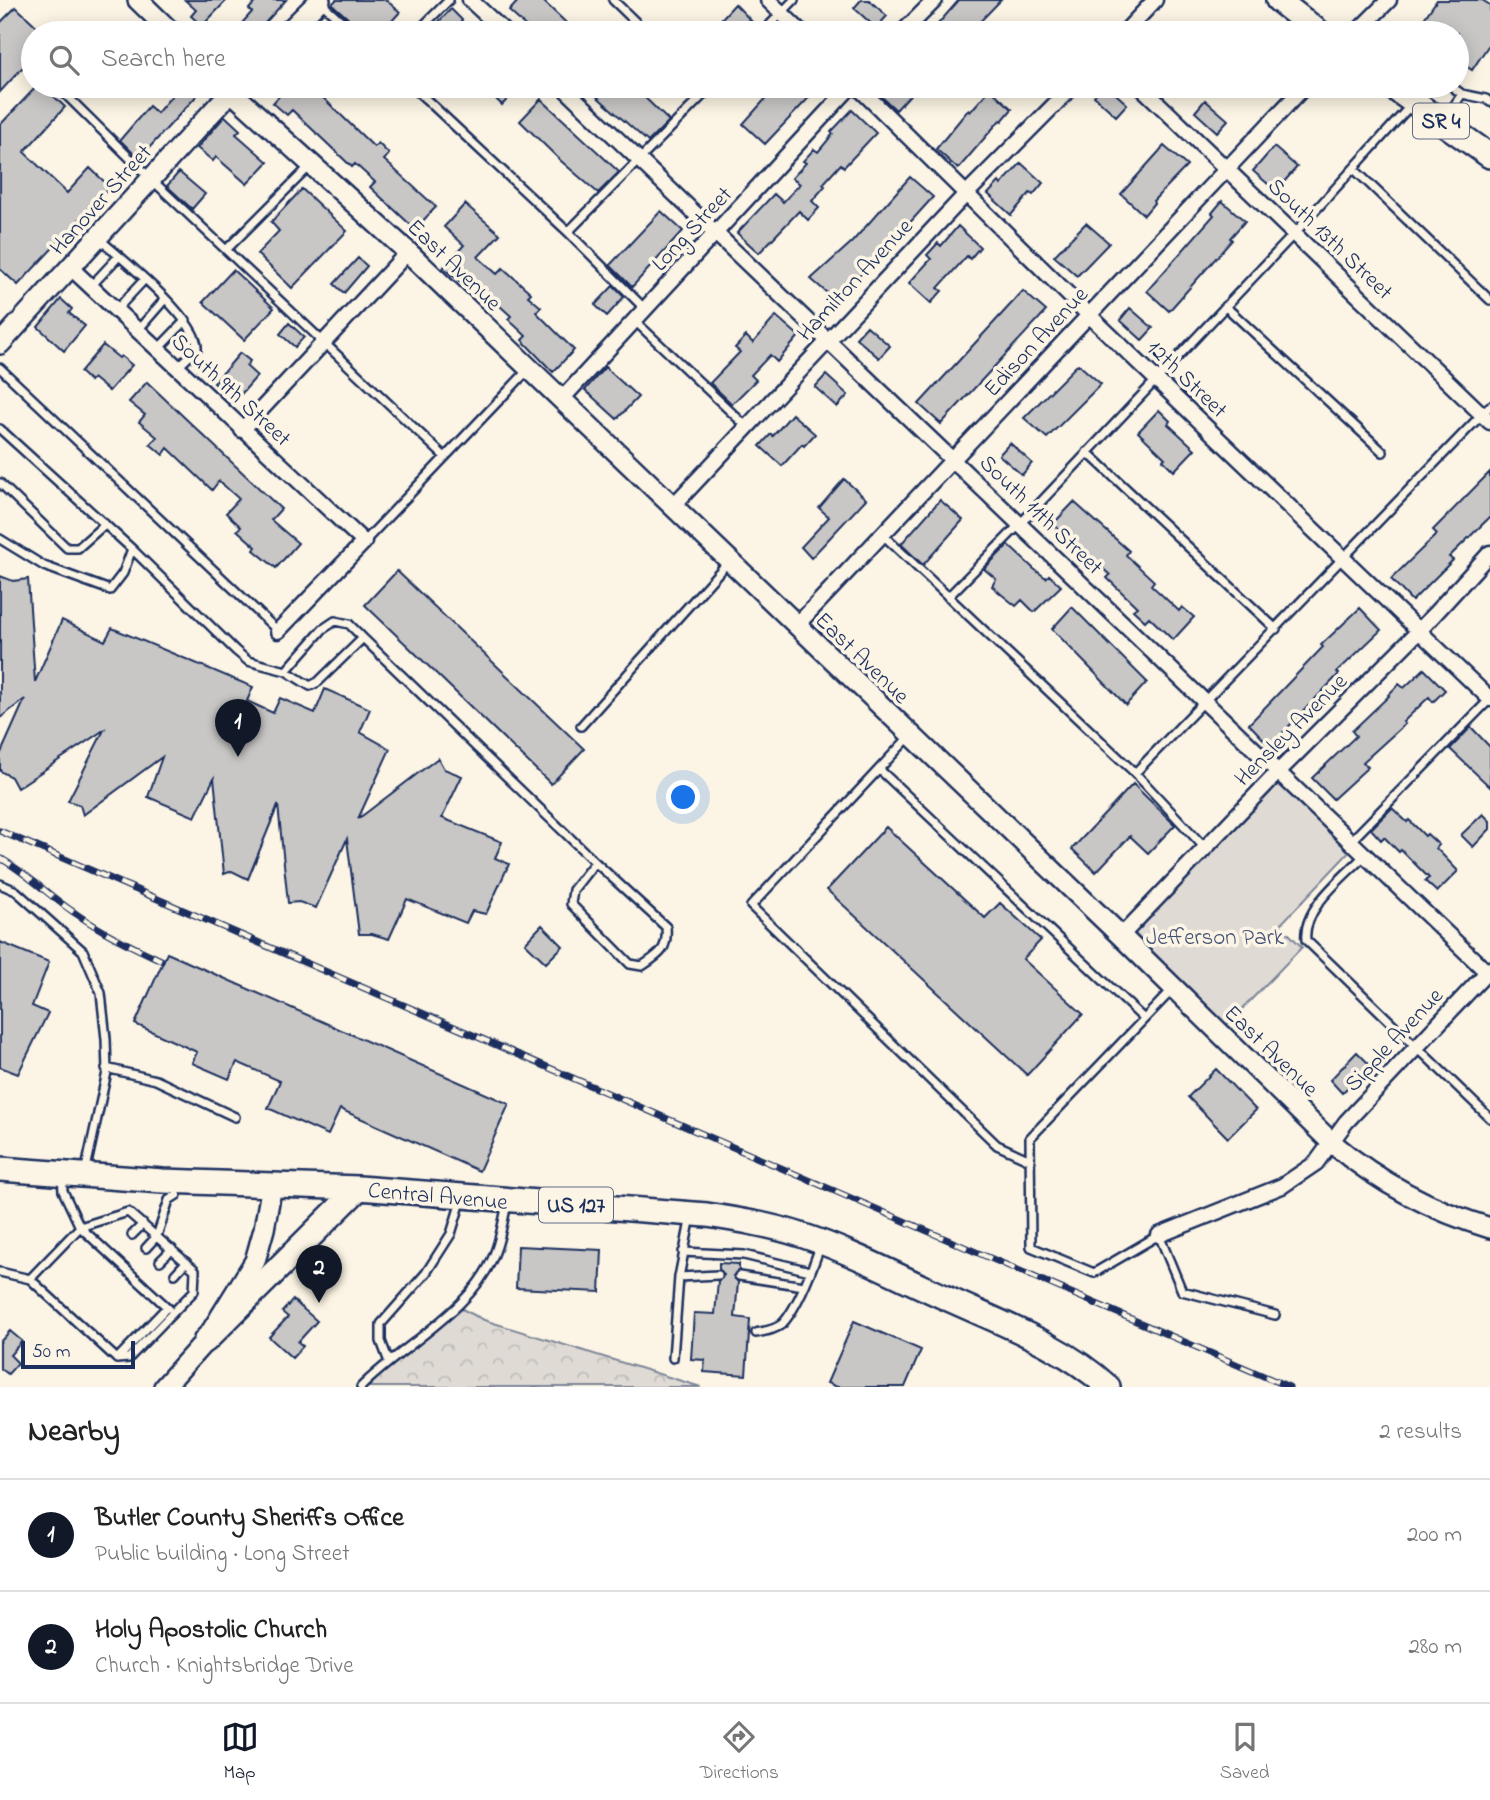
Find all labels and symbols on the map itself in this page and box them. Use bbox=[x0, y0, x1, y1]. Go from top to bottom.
road number: SR 4 bbox=[1413, 104, 1469, 138]
street label: Hanover Street bbox=[43, 137, 161, 264]
street label: South 13th Street bbox=[1259, 171, 1400, 309]
street label: Long Street bbox=[645, 180, 742, 280]
street label: Hamilton Avenue bbox=[790, 211, 922, 349]
street label: East Avenue bbox=[399, 212, 508, 320]
street label: Edison Avenue bbox=[977, 280, 1097, 405]
street label: South 9th Street bbox=[163, 326, 298, 455]
street label: 12th Street bbox=[1138, 333, 1234, 427]
street label: South 11th Street bbox=[971, 448, 1110, 584]
street label: East Avenue bbox=[807, 605, 916, 713]
street label: Hensley Avenue bbox=[1228, 666, 1358, 796]
pin: 1 bbox=[215, 699, 261, 757]
your location bbox=[666, 780, 700, 814]
park label: Jefferson Park bbox=[1146, 922, 1285, 955]
street label: Sipple Avenue bbox=[1338, 981, 1452, 1100]
street label: East Avenue bbox=[1216, 998, 1325, 1106]
street label: Central Avenue bbox=[367, 1175, 510, 1220]
road number: US 127 bbox=[539, 1188, 613, 1222]
pin: 2 bbox=[296, 1245, 342, 1303]
scale bar bbox=[21, 1338, 135, 1370]

